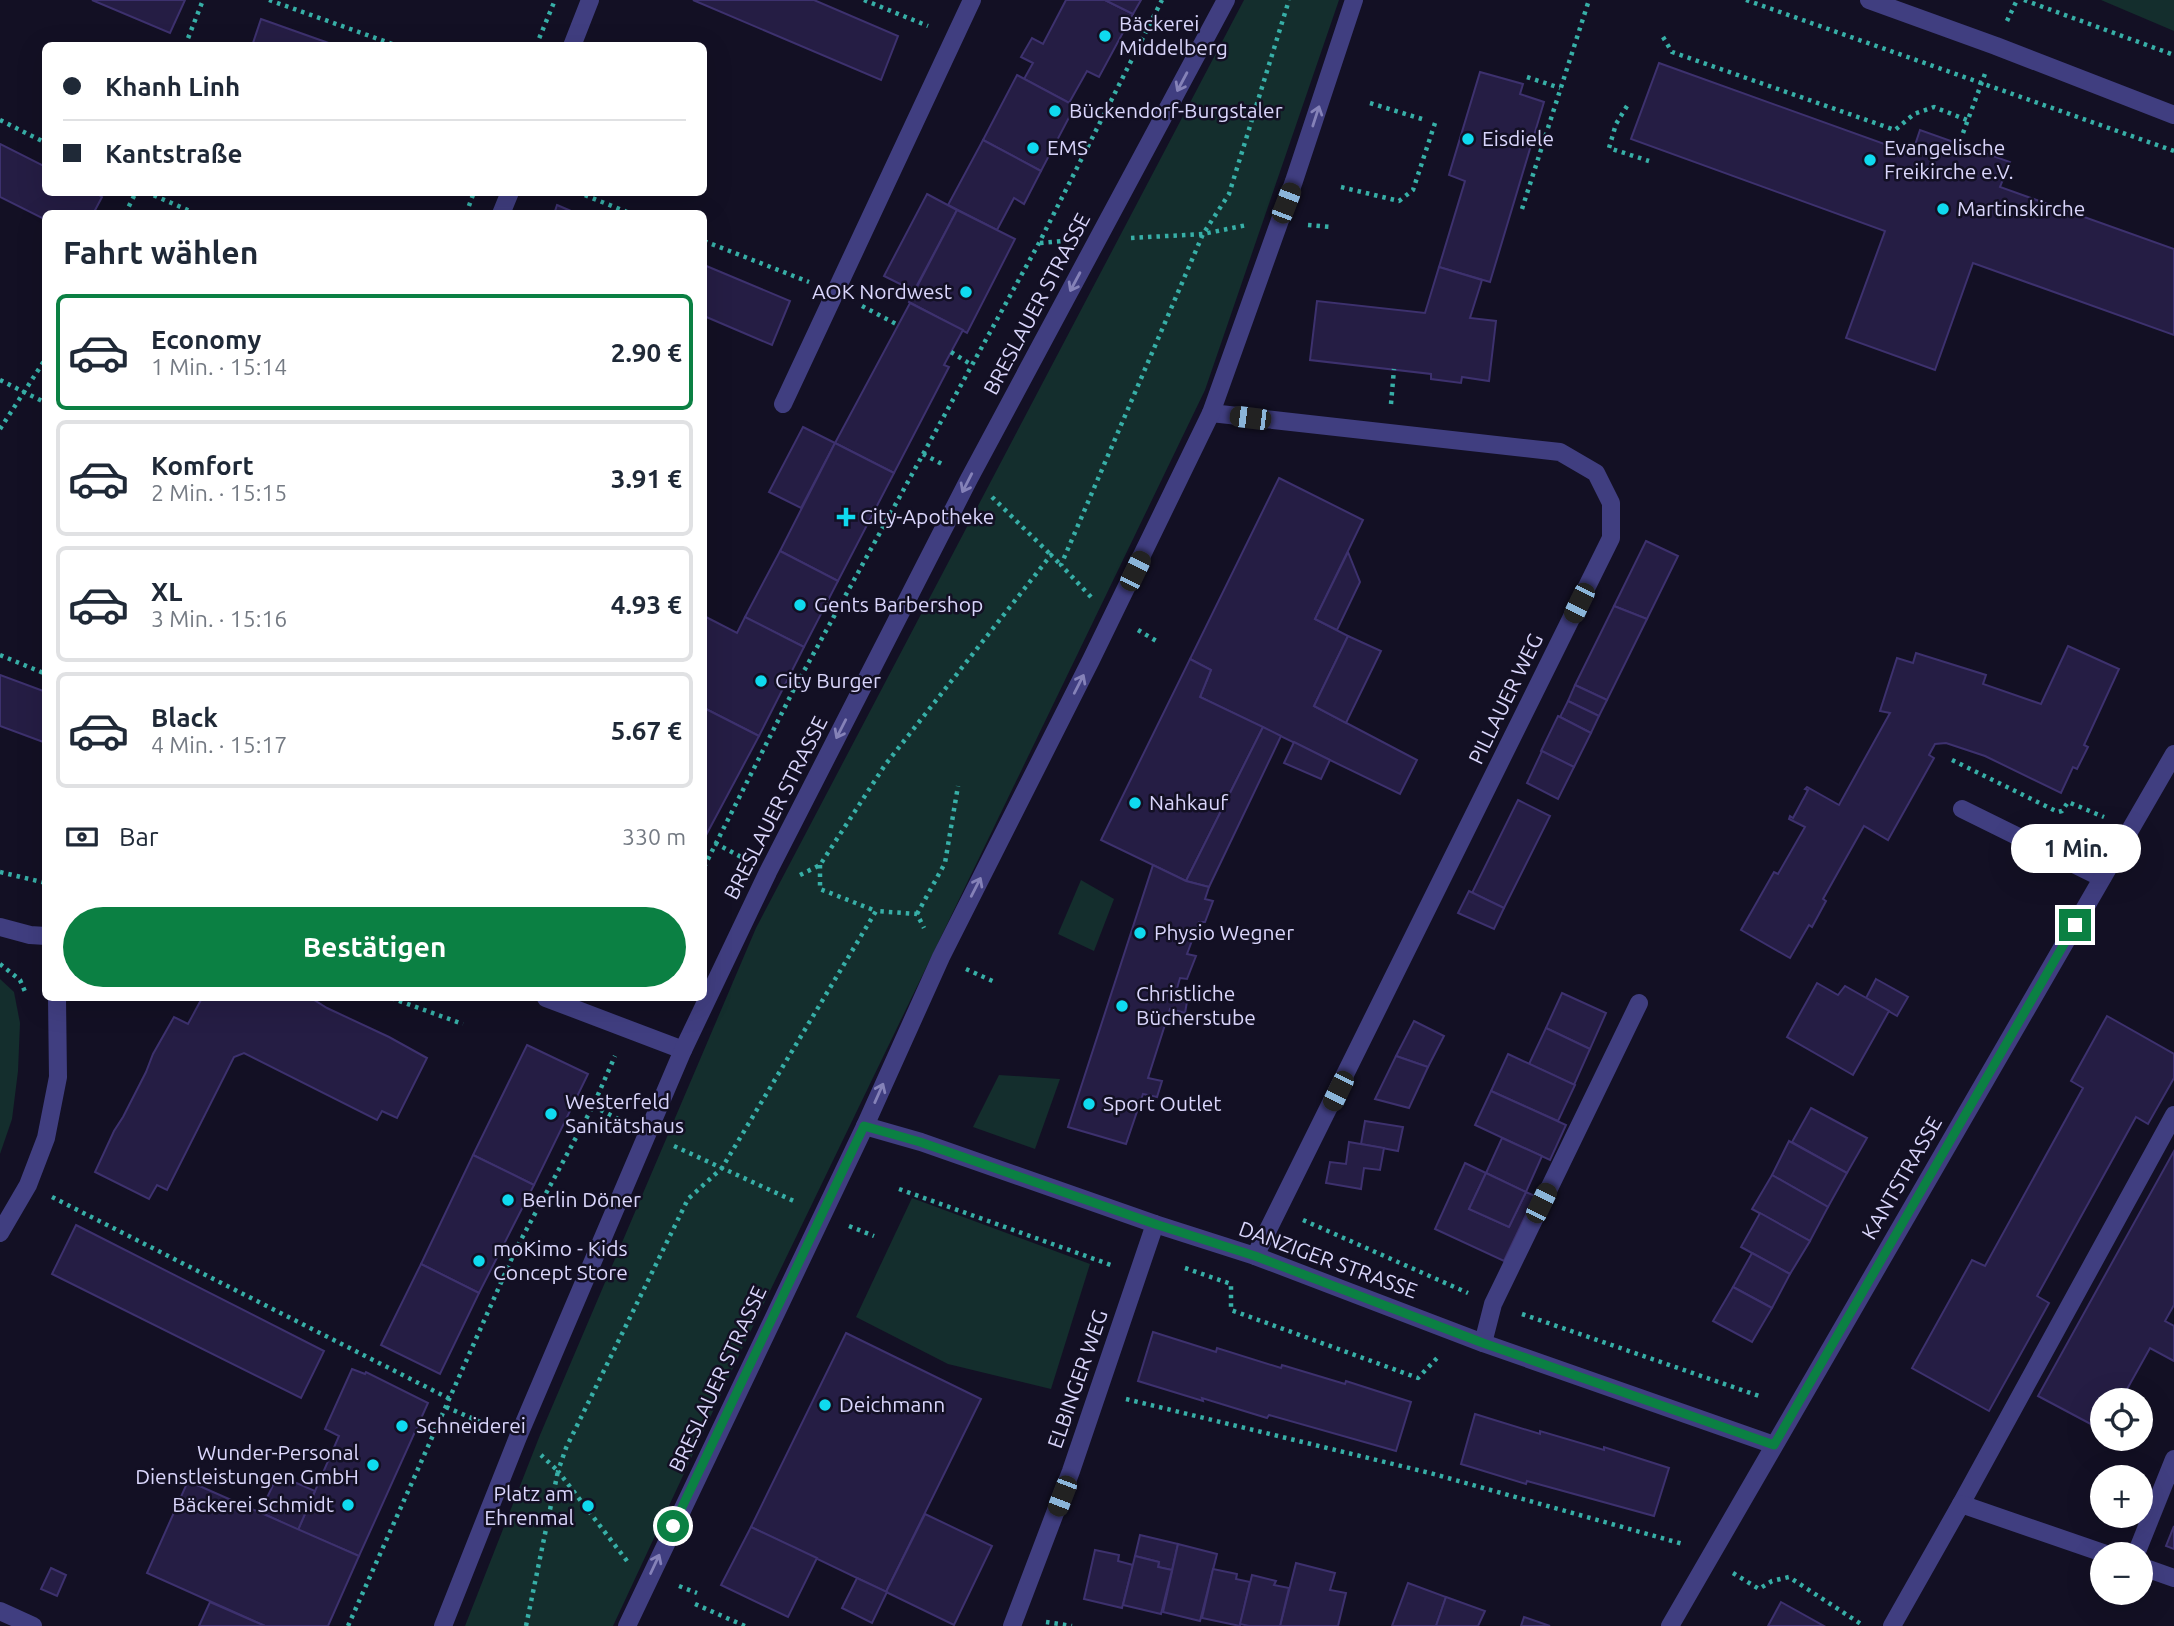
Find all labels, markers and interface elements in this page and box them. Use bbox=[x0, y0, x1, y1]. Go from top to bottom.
place label: Bäckerei Middelberg bbox=[1119, 11, 1228, 59]
marker: Bäckerei Middelberg bbox=[1097, 28, 1113, 44]
one-way arrow bbox=[1175, 71, 1189, 91]
text: Khanh Linh bbox=[105, 72, 240, 101]
place label: Bückendorf-Burgstaler bbox=[1069, 98, 1283, 122]
marker: Bückendorf-Burgstaler bbox=[1047, 103, 1063, 119]
one-way arrow bbox=[1310, 106, 1323, 128]
place label: Eisdiele bbox=[1482, 126, 1554, 150]
marker: Eisdiele bbox=[1460, 131, 1476, 147]
place label: EMS bbox=[1047, 135, 1088, 159]
place label: Evangelische Freikirche e.V. bbox=[1884, 135, 2014, 183]
text: Kantstraße bbox=[105, 139, 242, 168]
marker: EMS bbox=[1025, 140, 1041, 156]
marker: Evangelische Freikirche e.V. bbox=[1862, 152, 1878, 168]
car bbox=[1269, 180, 1304, 226]
place label: Martinskirche bbox=[1957, 196, 2085, 220]
marker: Martinskirche bbox=[1935, 201, 1951, 217]
street label: BRESLAUER STRASSE bbox=[978, 209, 1094, 398]
text: Fahrt wählen bbox=[63, 234, 258, 270]
one-way arrow bbox=[1067, 271, 1081, 292]
place label: AOK Nordwest bbox=[812, 279, 952, 303]
marker: AOK Nordwest bbox=[958, 284, 974, 300]
icon: car bbox=[67, 321, 130, 384]
text: Economy bbox=[151, 325, 261, 354]
text: 2.90 € bbox=[611, 338, 682, 367]
text: 1 Min. · 15:14 bbox=[151, 354, 287, 379]
car bbox=[1228, 405, 1273, 431]
icon: car bbox=[67, 447, 130, 510]
text: Komfort bbox=[151, 451, 254, 480]
text: 3.91 € bbox=[611, 464, 682, 493]
one-way arrow bbox=[960, 472, 974, 493]
text: 2 Min. · 15:15 bbox=[151, 480, 287, 505]
place label: City-Apotheke bbox=[860, 504, 994, 528]
marker: City-Apotheke bbox=[838, 509, 854, 525]
car bbox=[1117, 548, 1154, 594]
icon: car bbox=[67, 573, 130, 636]
text: XL bbox=[151, 577, 182, 606]
car bbox=[1561, 580, 1598, 626]
text: 4.93 € bbox=[611, 590, 682, 619]
place label: Gents Barbershop bbox=[814, 592, 983, 616]
marker: Gents Barbershop bbox=[792, 597, 808, 613]
text: 3 Min. · 15:16 bbox=[151, 606, 287, 631]
street label: PILLAUER WEG bbox=[1463, 629, 1547, 768]
place label: City Burger bbox=[775, 668, 881, 692]
marker: City Burger bbox=[753, 673, 769, 689]
one-way arrow bbox=[1073, 674, 1087, 695]
icon: car bbox=[67, 699, 130, 762]
text: Black bbox=[151, 703, 218, 732]
street label: BRESLAUER STRASSE bbox=[719, 712, 832, 903]
text: 5.67 € bbox=[611, 716, 682, 745]
one-way arrow bbox=[834, 718, 848, 739]
text: 4 Min. · 15:17 bbox=[151, 732, 287, 757]
place label: Nahkauf bbox=[1149, 790, 1229, 814]
marker: Nahkauf bbox=[1127, 795, 1143, 811]
icon: cash bbox=[63, 818, 101, 856]
text: Bar bbox=[119, 822, 159, 851]
text: 330 m bbox=[622, 824, 686, 849]
callout: 1 Min. bbox=[2010, 824, 2140, 872]
text: 1 Min. bbox=[2044, 836, 2108, 861]
one-way arrow bbox=[970, 877, 984, 898]
button: Bestätigen bbox=[63, 907, 686, 987]
route end bbox=[2059, 909, 2091, 941]
place label: Physio Wegner bbox=[1154, 920, 1294, 944]
marker: Physio Wegner bbox=[1132, 925, 1148, 941]
place label: Christliche Bücherstube bbox=[1136, 981, 1256, 1029]
marker: Christliche Bücherstube bbox=[1114, 998, 1130, 1014]
car bbox=[1320, 1068, 1357, 1114]
one-way arrow bbox=[873, 1083, 886, 1104]
place label: Westerfeld Sanitätshaus bbox=[565, 1089, 684, 1137]
place label: Sport Outlet bbox=[1103, 1091, 1221, 1115]
marker: Sport Outlet bbox=[1081, 1096, 1097, 1112]
marker: Westerfeld Sanitätshaus bbox=[543, 1106, 559, 1122]
street label: KANTSTRASSE bbox=[1856, 1112, 1946, 1243]
car bbox=[1523, 1180, 1560, 1226]
place label: Berlin Döner bbox=[522, 1187, 641, 1211]
marker: Berlin Döner bbox=[500, 1192, 516, 1208]
street label: DANZIGER STRASSE bbox=[1236, 1216, 1421, 1303]
place label: moKimo - Kids Concept Store bbox=[493, 1236, 628, 1284]
marker: moKimo - Kids Concept Store bbox=[471, 1253, 487, 1269]
street label: BRESLAUER STRASSE bbox=[663, 1282, 771, 1475]
street label: ELBINGER WEG bbox=[1042, 1306, 1112, 1451]
map controls bbox=[2090, 1388, 2153, 1605]
button: locate bbox=[2090, 1388, 2153, 1451]
place label: Deichmann bbox=[839, 1392, 945, 1416]
marker: Deichmann bbox=[817, 1397, 833, 1413]
place label: Schneiderei bbox=[416, 1413, 526, 1437]
marker: Schneiderei bbox=[394, 1418, 410, 1434]
place label: Wunder-Personal Dienstleistungen GmbH bbox=[135, 1440, 359, 1488]
marker: Wunder-Personal Dienstleistungen GmbH bbox=[365, 1457, 381, 1473]
button: + bbox=[2090, 1465, 2153, 1528]
car bbox=[1045, 1473, 1080, 1519]
place label: Platz am Ehrenmal bbox=[484, 1481, 574, 1529]
place label: Bäckerei Schmidt bbox=[172, 1492, 334, 1516]
marker: Bäckerei Schmidt bbox=[340, 1497, 356, 1513]
marker: Platz am Ehrenmal bbox=[580, 1498, 596, 1514]
route start bbox=[657, 1510, 689, 1542]
button: − bbox=[2090, 1542, 2153, 1605]
one-way arrow bbox=[649, 1554, 663, 1575]

